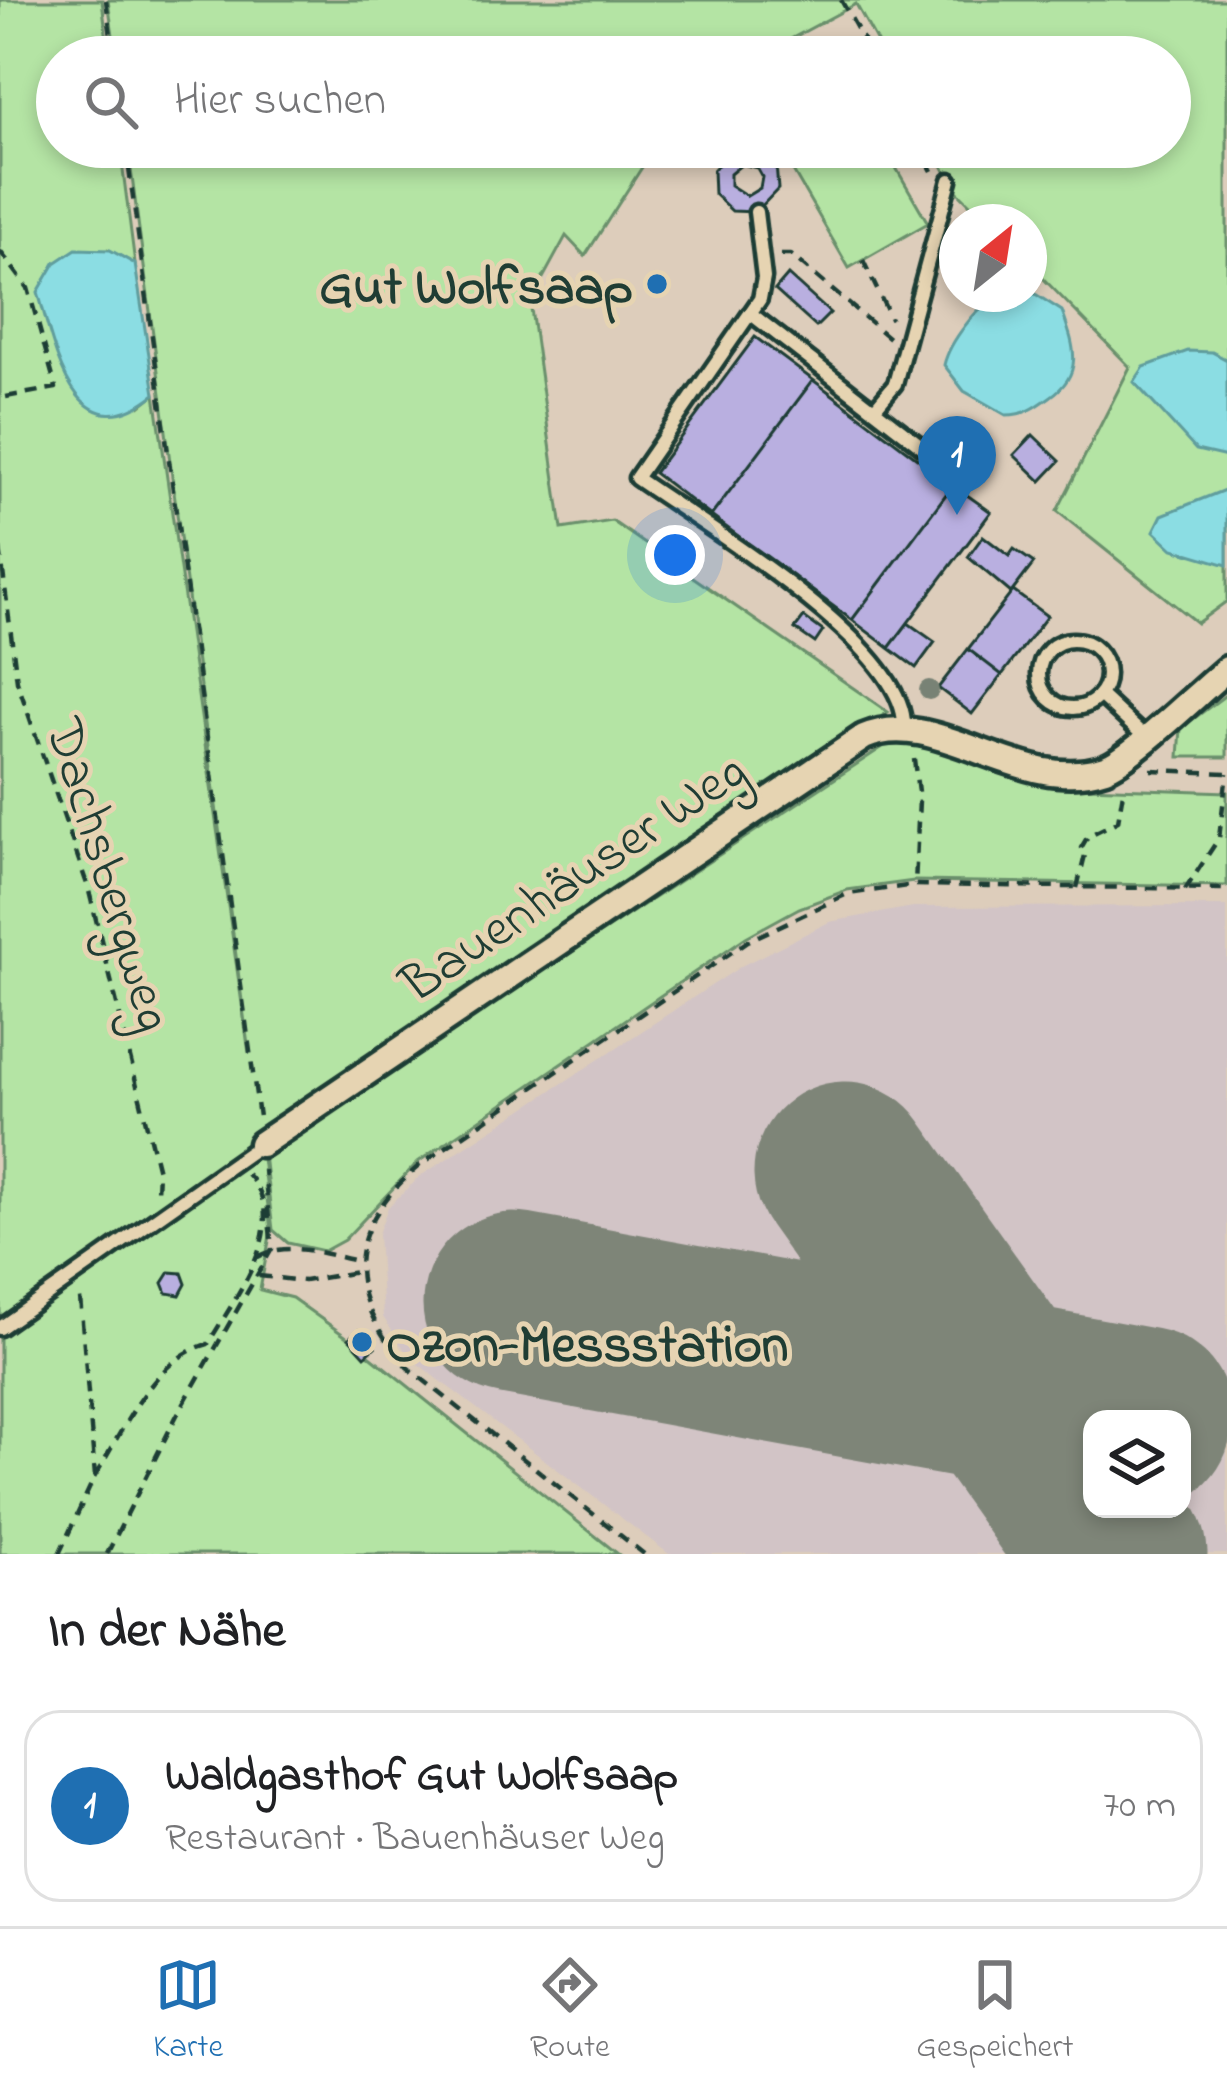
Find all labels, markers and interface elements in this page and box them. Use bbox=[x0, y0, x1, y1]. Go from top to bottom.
search box bbox=[36, 36, 1191, 168]
icon: search bbox=[78, 69, 144, 135]
text: Hier suchen bbox=[174, 69, 386, 135]
north arrow bbox=[939, 204, 1047, 312]
place label: Gut Wolfsaap bbox=[319, 251, 633, 329]
marker: Gut Wolfsaap bbox=[644, 271, 670, 297]
pin: 1 bbox=[918, 416, 996, 515]
your location bbox=[645, 525, 705, 585]
street label: Dachsbergweg bbox=[20, 708, 191, 1042]
street label: Bauenhäuser Weg bbox=[385, 735, 765, 1027]
place label: Ozon-Messstation bbox=[386, 1309, 788, 1387]
marker: Ozon-Messstation bbox=[349, 1329, 375, 1355]
map controls bbox=[1083, 1410, 1191, 1518]
button: layers bbox=[1083, 1410, 1191, 1518]
text: In der Nähe bbox=[48, 1595, 285, 1670]
text: Waldgasthof Gut Wolfsaap bbox=[165, 1745, 678, 1811]
text: 1 bbox=[84, 1778, 96, 1835]
text: 70 m bbox=[1103, 1778, 1176, 1835]
text: Restaurant · Bauenhäuser Weg bbox=[165, 1811, 665, 1868]
tab: Karte bbox=[153, 1952, 223, 2072]
tab: Route bbox=[530, 1952, 610, 2072]
tab: Gespeichert bbox=[916, 1952, 1074, 2072]

